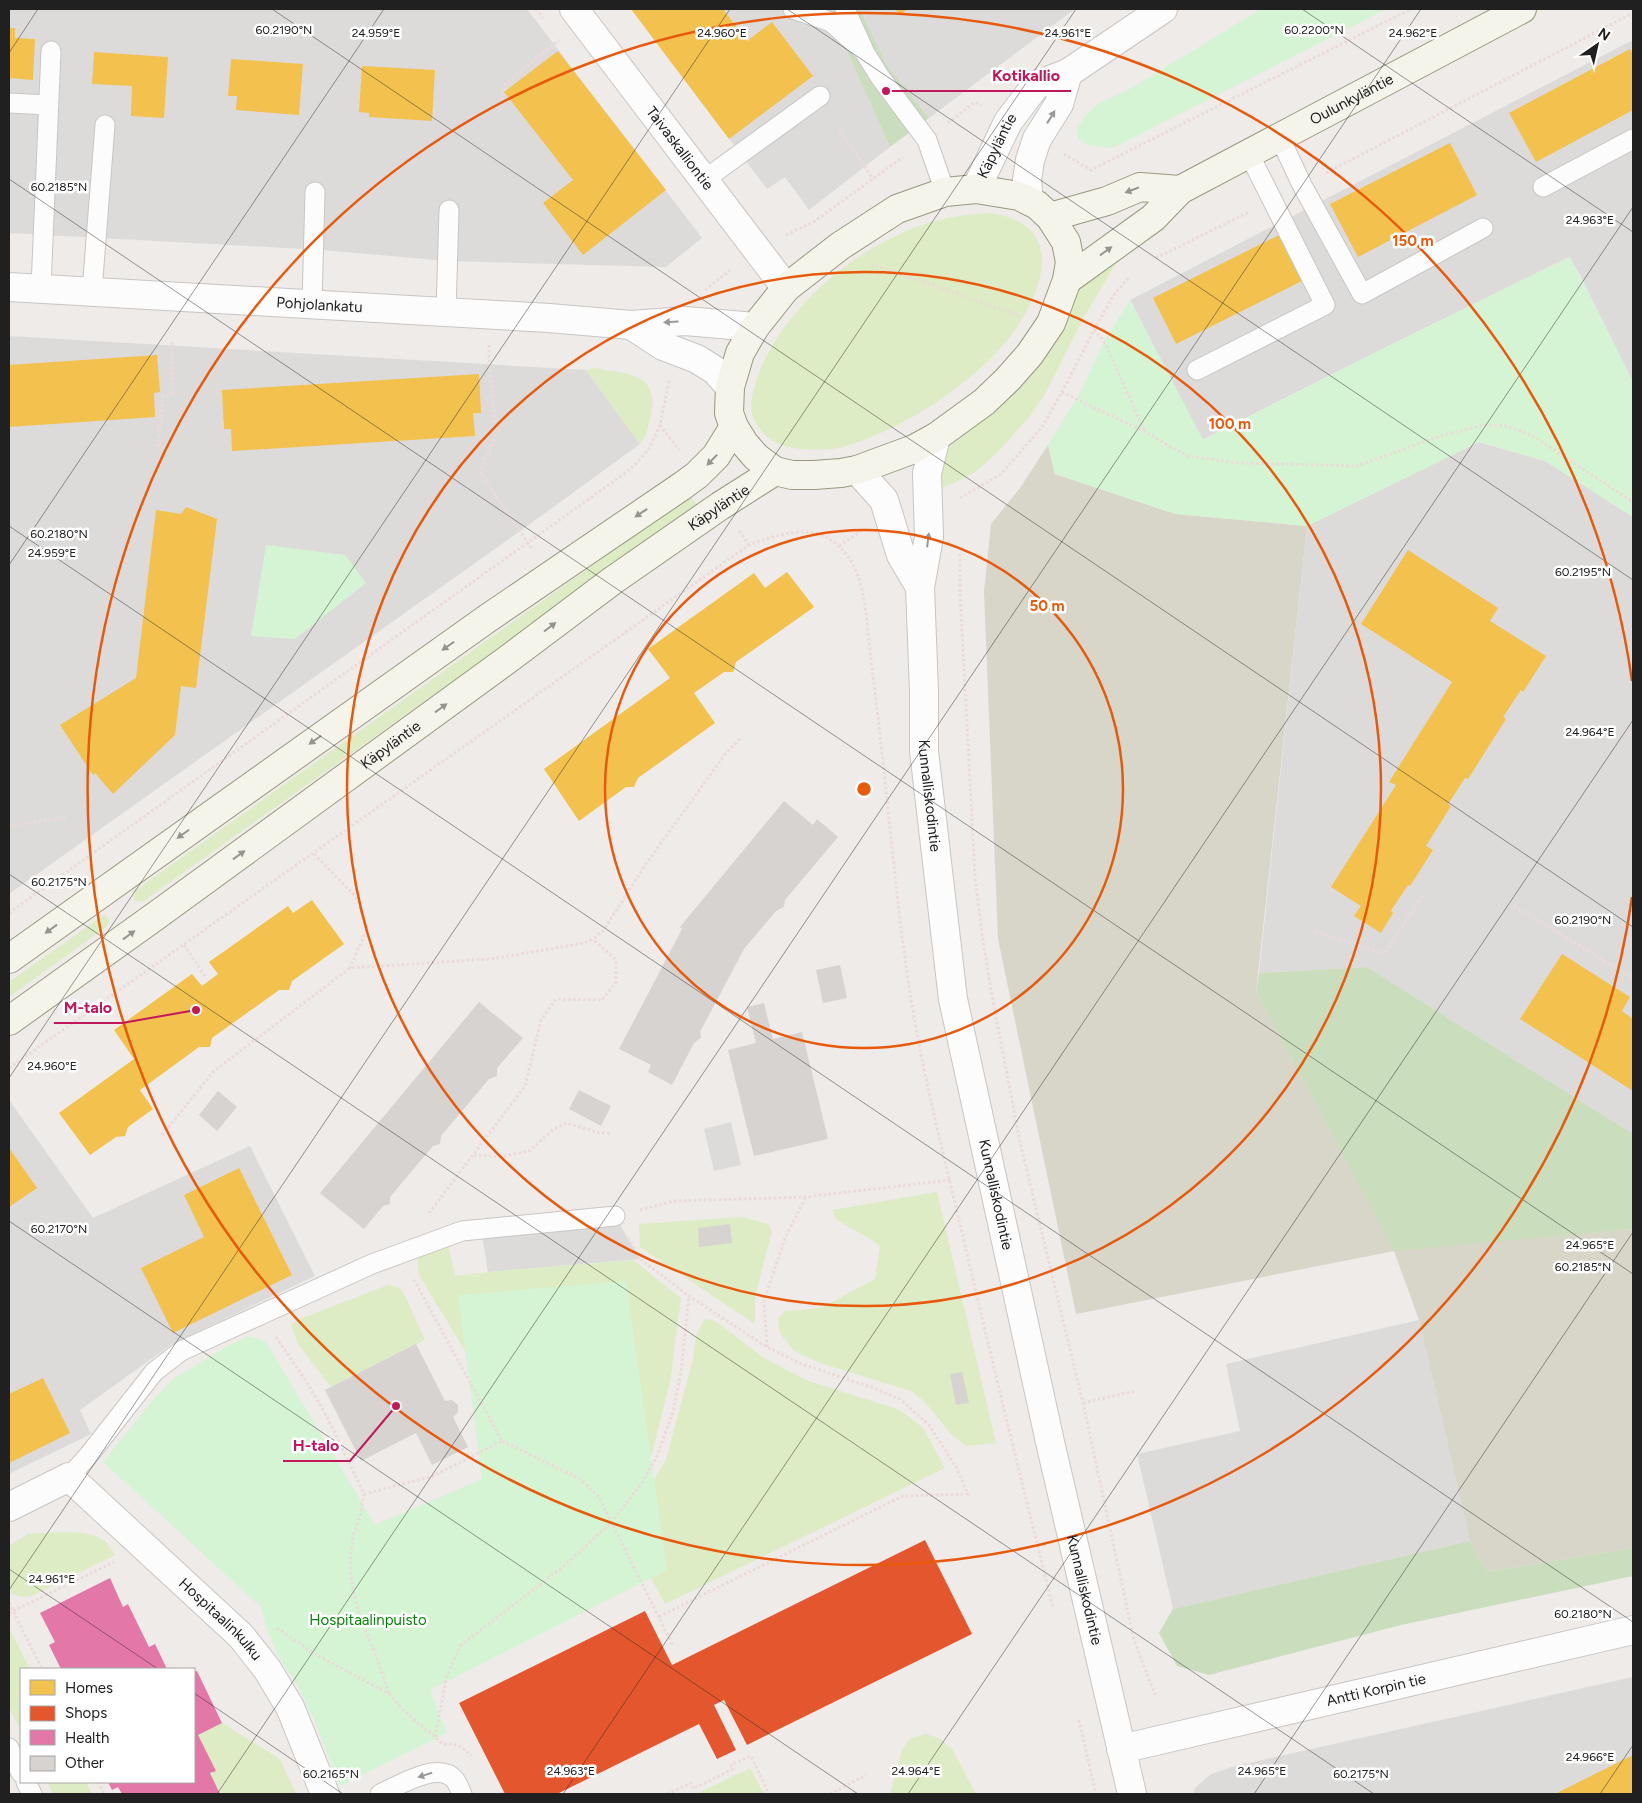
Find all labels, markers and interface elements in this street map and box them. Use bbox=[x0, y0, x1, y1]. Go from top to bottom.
north arrow bbox=[1572, 20, 1622, 70]
text: 60.2190°N bbox=[256, 23, 312, 37]
text: 60.2200°N bbox=[1284, 23, 1344, 37]
text: N bbox=[1595, 25, 1613, 45]
text: 24.959°E bbox=[352, 26, 400, 40]
text: 24.960°E bbox=[697, 26, 747, 40]
text: 24.961°E bbox=[1045, 26, 1091, 40]
text: 24.962°E bbox=[1389, 26, 1437, 40]
callout: Kotikallio bbox=[982, 60, 1071, 91]
text: Kotikallio bbox=[992, 66, 1060, 85]
street label: Oulunkyläntie bbox=[1307, 70, 1396, 129]
street label: Taivaskalliontie bbox=[642, 103, 717, 194]
street label: Käpyläntie bbox=[973, 110, 1020, 181]
one-way arrow bbox=[1046, 111, 1055, 124]
text: 60.2185°N bbox=[31, 180, 87, 194]
one-way arrow bbox=[1124, 186, 1139, 194]
text: 24.963°E bbox=[1566, 213, 1614, 227]
text: 150 m bbox=[1392, 232, 1434, 250]
one-way arrow bbox=[1099, 246, 1113, 256]
street label: Pohjolankatu bbox=[276, 293, 363, 316]
one-way arrow bbox=[662, 318, 678, 326]
text: 100 m bbox=[1209, 415, 1251, 433]
one-way arrow bbox=[706, 454, 718, 466]
street label: Käpyläntie bbox=[684, 481, 753, 534]
one-way arrow bbox=[634, 508, 648, 518]
text: 60.2180°N bbox=[30, 527, 88, 541]
one-way arrow bbox=[924, 531, 932, 547]
text: 24.959°E bbox=[28, 546, 76, 560]
text: 60.2195°N bbox=[1555, 565, 1611, 579]
text: 50 m bbox=[1029, 597, 1065, 615]
one-way arrow bbox=[543, 622, 556, 633]
one-way arrow bbox=[441, 641, 455, 651]
one-way arrow bbox=[434, 703, 448, 713]
street label: Käpyläntie bbox=[357, 717, 424, 773]
text: 24.964°E bbox=[1565, 725, 1615, 739]
one-way arrow bbox=[309, 735, 322, 745]
street label: Kunnalliskodintie bbox=[915, 740, 945, 853]
centre of rings bbox=[855, 780, 873, 798]
one-way arrow bbox=[176, 829, 190, 839]
one-way arrow bbox=[232, 850, 245, 861]
text: 60.2175°N bbox=[31, 875, 87, 889]
text: 60.2190°N bbox=[1555, 913, 1611, 927]
one-way arrow bbox=[44, 924, 58, 934]
one-way arrow bbox=[123, 930, 136, 940]
callout: M-talo bbox=[54, 992, 122, 1023]
text: M-talo bbox=[64, 998, 112, 1017]
text: 24.960°E bbox=[27, 1059, 77, 1073]
street label: Kunnalliskodintie bbox=[975, 1138, 1017, 1252]
text: 60.2170°N bbox=[31, 1222, 87, 1236]
text: 24.965°E bbox=[1566, 1238, 1614, 1252]
text: 60.2185°N bbox=[1555, 1260, 1611, 1274]
callout: H-talo bbox=[283, 1430, 350, 1461]
text: H-talo bbox=[293, 1436, 339, 1455]
street label: Kunnalliskodintie bbox=[1063, 1533, 1106, 1647]
text: 24.961°E bbox=[29, 1572, 75, 1586]
street label: Hospitaalinkulku bbox=[175, 1574, 266, 1664]
text: 60.2180°N bbox=[1554, 1607, 1612, 1621]
park label: Hospitaalinpuisto bbox=[309, 1611, 427, 1629]
legend bbox=[20, 1668, 195, 1783]
street label: Antti Korpin tie bbox=[1325, 1669, 1428, 1710]
text: Homes bbox=[65, 1679, 113, 1697]
text: Shops bbox=[65, 1704, 107, 1722]
text: Health bbox=[65, 1729, 109, 1747]
text: 24.966°E bbox=[1566, 1750, 1614, 1764]
text: Other bbox=[65, 1754, 104, 1772]
text: 24.963°E bbox=[547, 1764, 595, 1778]
text: 24.964°E bbox=[891, 1764, 941, 1778]
text: 24.965°E bbox=[1238, 1764, 1286, 1778]
text: 60.2165°N bbox=[303, 1767, 359, 1781]
text: 60.2175°N bbox=[1333, 1767, 1389, 1781]
one-way arrow bbox=[417, 1771, 432, 1779]

